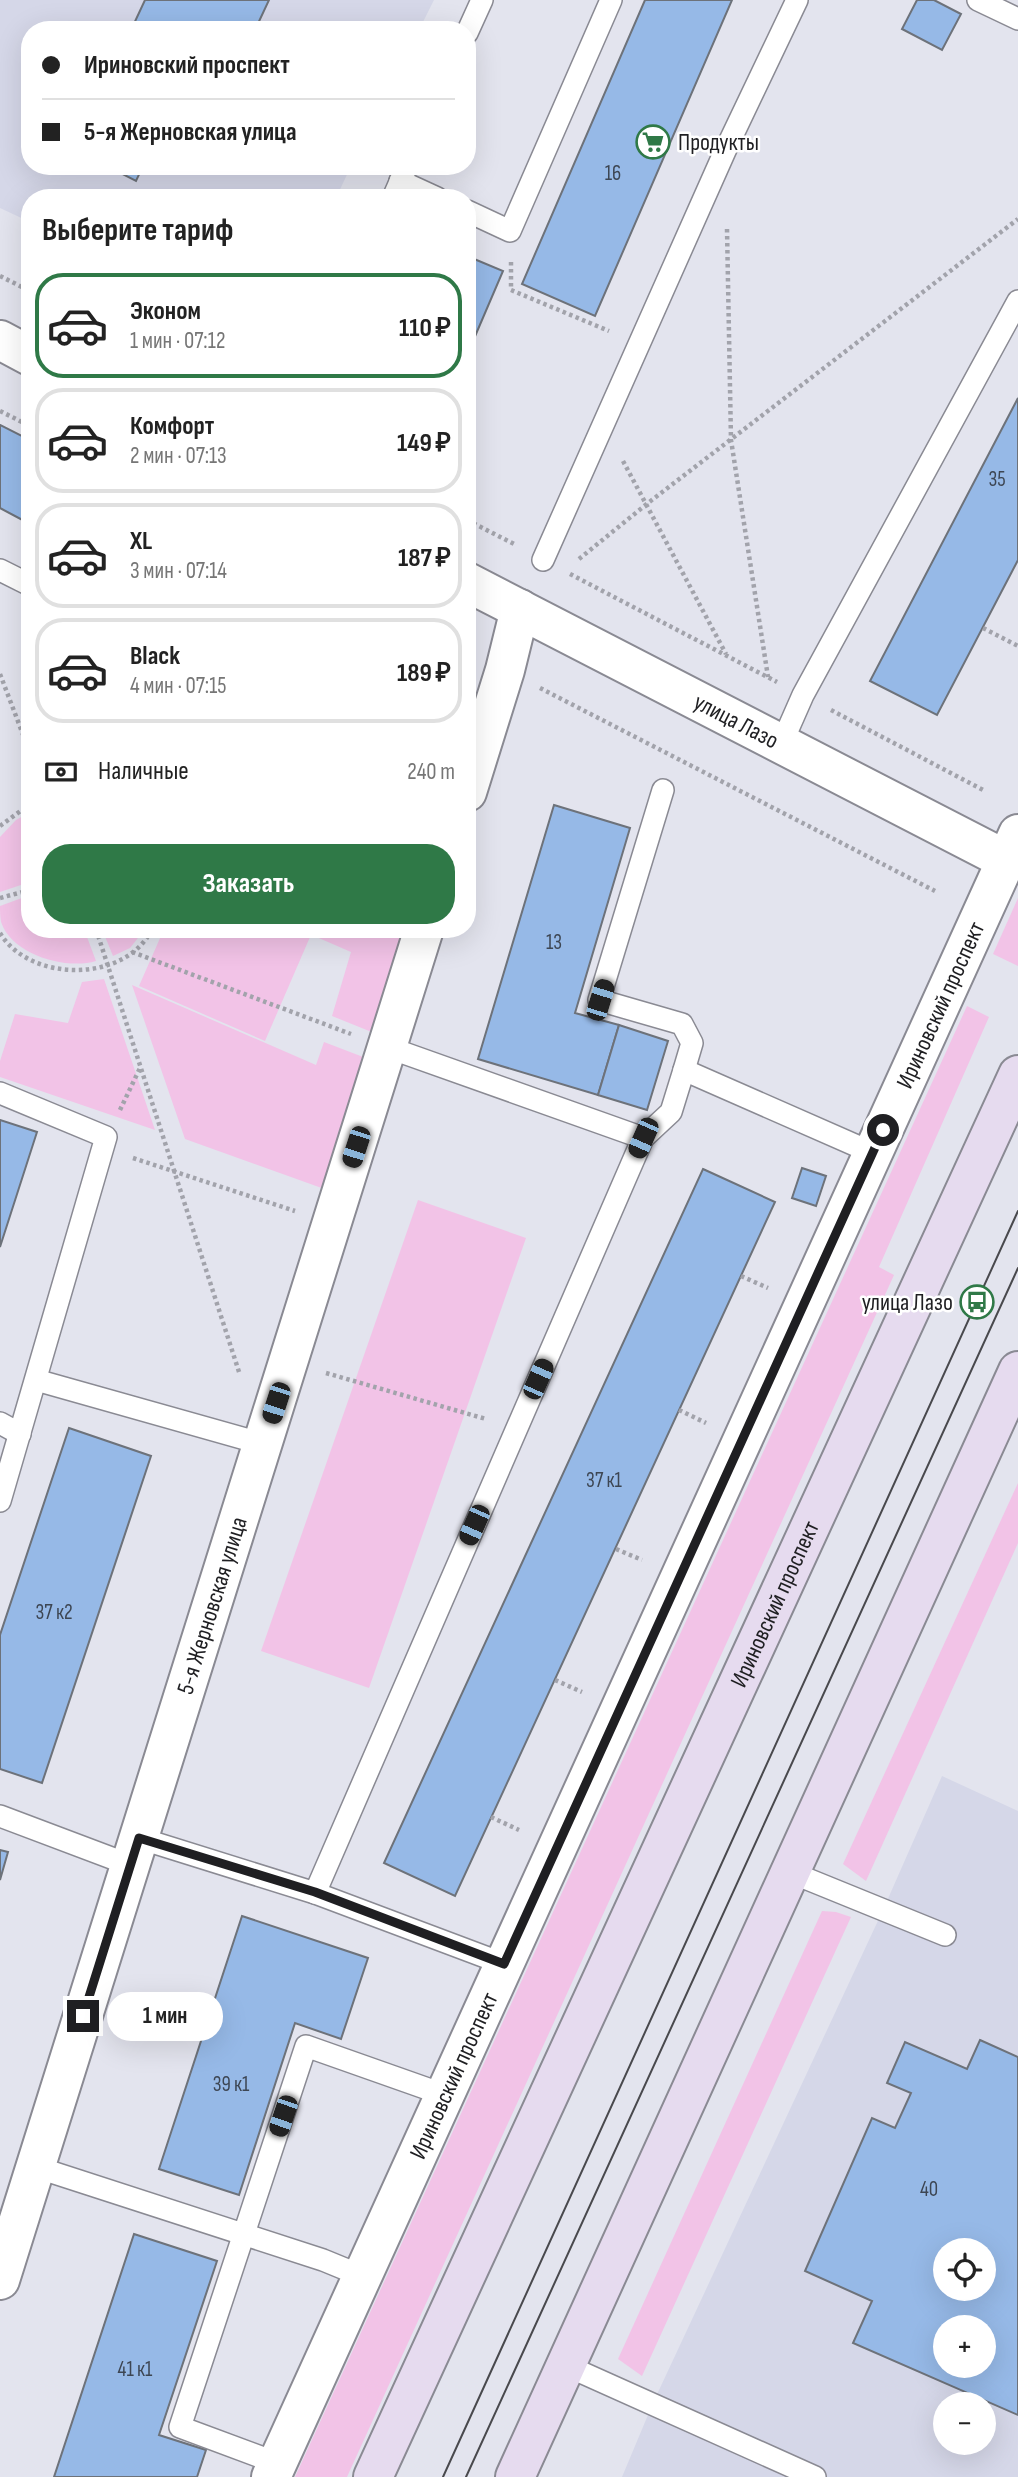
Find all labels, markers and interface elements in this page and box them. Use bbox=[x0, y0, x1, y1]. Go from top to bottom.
text: Ириновский проспект bbox=[84, 50, 290, 81]
text: 5-я Жерновская улица bbox=[84, 117, 297, 148]
supermarket icon: Продукты bbox=[634, 123, 672, 161]
place label: Продукты bbox=[678, 128, 759, 157]
house number: 16 bbox=[605, 161, 621, 186]
text: Выберите тариф bbox=[42, 211, 233, 250]
icon: car bbox=[46, 294, 109, 357]
text: Эконом bbox=[130, 296, 201, 327]
text: 110 ₽ bbox=[399, 313, 451, 344]
text: 1 мин · 07:12 bbox=[130, 327, 225, 355]
icon: car bbox=[46, 409, 109, 472]
text: Комфорт bbox=[130, 411, 214, 442]
text: 149 ₽ bbox=[397, 428, 451, 459]
text: 2 мин · 07:13 bbox=[130, 442, 227, 470]
house number: 35 bbox=[988, 467, 1006, 492]
icon: car bbox=[46, 524, 109, 587]
text: XL bbox=[130, 526, 152, 557]
text: 187 ₽ bbox=[398, 543, 451, 574]
text: 3 мин · 07:14 bbox=[130, 557, 227, 585]
icon: car bbox=[46, 639, 109, 702]
text: Black bbox=[130, 641, 180, 672]
text: 189 ₽ bbox=[397, 658, 451, 689]
text: 4 мин · 07:15 bbox=[130, 672, 227, 700]
street label: улица Лазо bbox=[689, 687, 783, 755]
icon: cash bbox=[42, 753, 80, 791]
text: Наличные bbox=[98, 756, 189, 787]
text: 240 m bbox=[407, 758, 455, 786]
button: Заказать bbox=[42, 844, 455, 924]
street label: Ириновский проспект bbox=[890, 917, 991, 1093]
house number: 13 bbox=[546, 930, 562, 955]
car bbox=[584, 977, 617, 1023]
route start bbox=[867, 1114, 899, 1146]
car bbox=[625, 1115, 662, 1161]
car bbox=[340, 1124, 373, 1170]
bus stop icon: улица Лазо bbox=[958, 1283, 996, 1321]
place label: улица Лазо bbox=[862, 1288, 953, 1317]
car bbox=[520, 1356, 557, 1402]
car bbox=[260, 1380, 293, 1426]
house number: 37 к1 bbox=[586, 1468, 623, 1493]
car bbox=[456, 1502, 493, 1548]
street label: 5-я Жерновская улица bbox=[171, 1513, 254, 1698]
street label: Ириновский проспект bbox=[724, 1516, 826, 1692]
house number: 37 к2 bbox=[35, 1600, 73, 1625]
street label: Ириновский проспект bbox=[404, 1988, 504, 2164]
callout: 1 мин bbox=[108, 1992, 223, 2040]
route end bbox=[67, 2000, 99, 2032]
text: 1 мин bbox=[143, 2002, 187, 2030]
house number: 39 к1 bbox=[213, 2072, 250, 2097]
car bbox=[267, 2093, 300, 2139]
house number: 40 bbox=[920, 2177, 938, 2202]
map controls bbox=[933, 2238, 996, 2455]
button: locate bbox=[933, 2238, 996, 2301]
button: + bbox=[933, 2315, 996, 2378]
house number: 41 к1 bbox=[118, 2357, 153, 2382]
button: − bbox=[933, 2392, 996, 2455]

